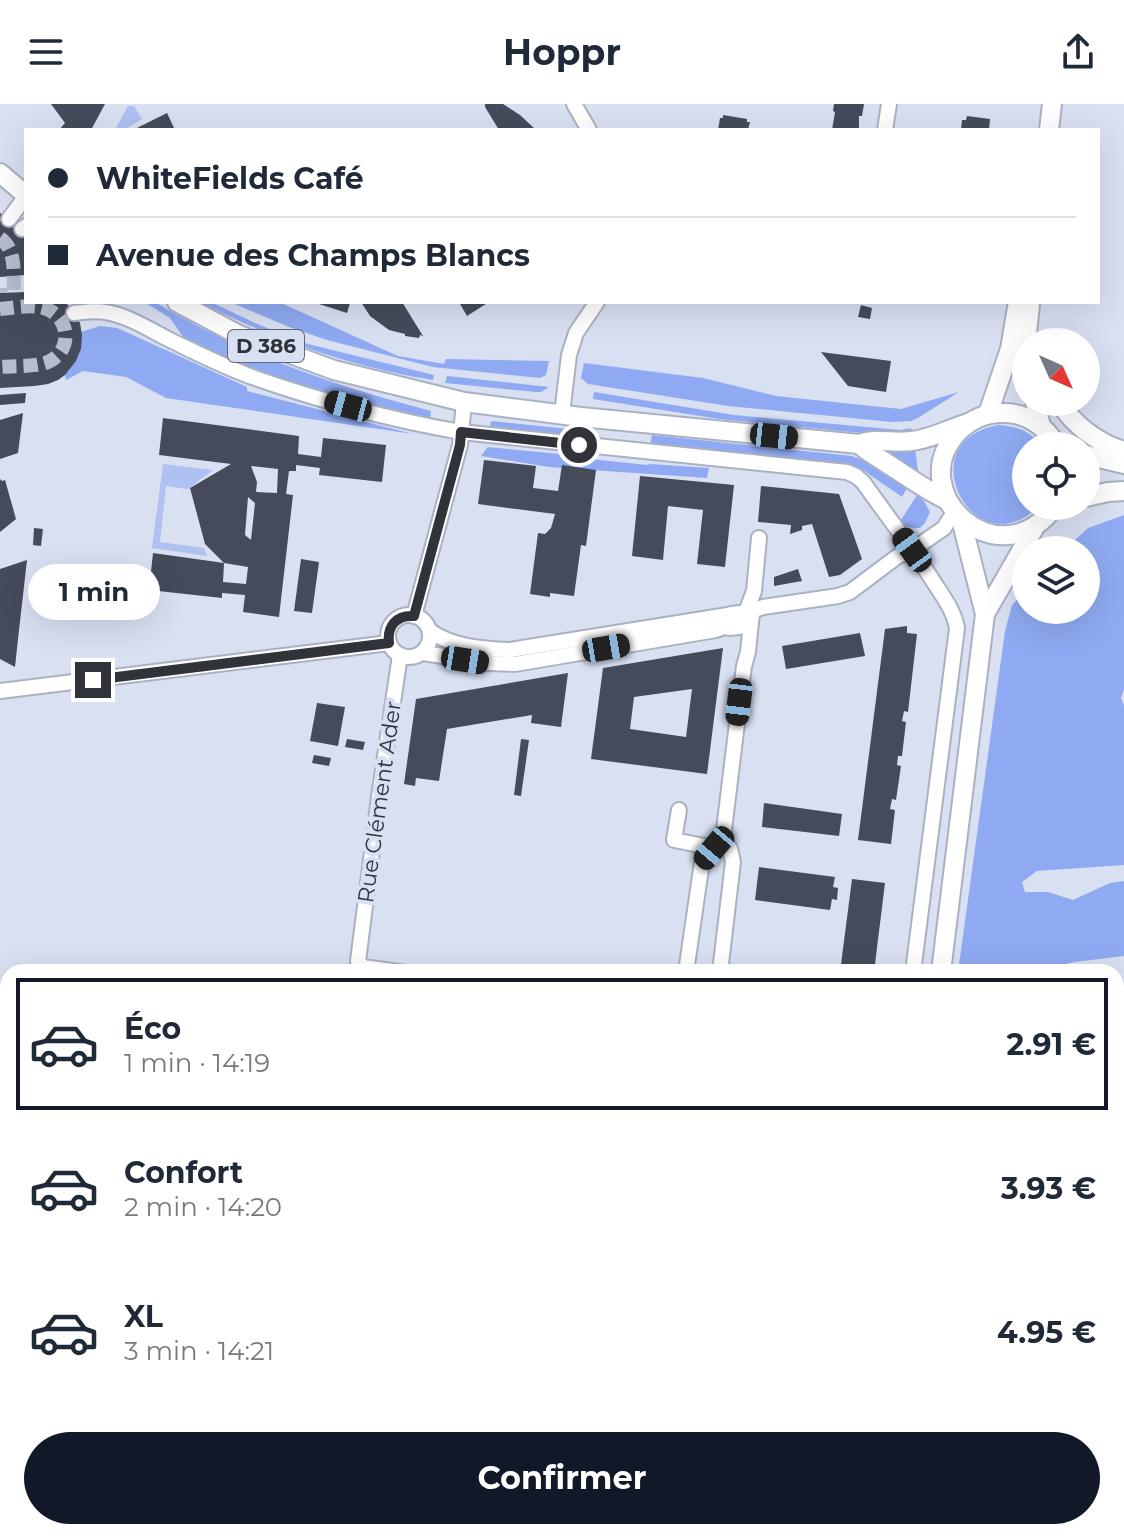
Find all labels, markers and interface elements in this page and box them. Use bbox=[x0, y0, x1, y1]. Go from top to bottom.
icon: menu bbox=[24, 30, 68, 74]
text: Hoppr bbox=[503, 30, 621, 74]
icon: share bbox=[1056, 30, 1100, 74]
text: WhiteFields Café bbox=[96, 160, 364, 197]
text: Avenue des Champs Blancs bbox=[96, 237, 530, 274]
north arrow bbox=[1012, 328, 1100, 416]
map controls bbox=[1012, 328, 1100, 624]
road number: D 386 bbox=[228, 330, 304, 362]
car bbox=[322, 388, 374, 424]
car bbox=[749, 422, 799, 450]
route start bbox=[561, 427, 597, 463]
button: locate bbox=[1012, 432, 1100, 520]
car bbox=[888, 524, 936, 576]
button: layers bbox=[1012, 536, 1100, 624]
callout: 1 min bbox=[27, 564, 159, 620]
text: 1 min bbox=[59, 576, 129, 608]
car bbox=[580, 632, 632, 664]
car bbox=[439, 644, 491, 676]
route end bbox=[75, 662, 111, 698]
car bbox=[724, 677, 754, 727]
street label: Rue Clément Ader bbox=[352, 699, 407, 905]
car bbox=[689, 822, 739, 874]
icon: car bbox=[28, 1008, 100, 1080]
text: Éco bbox=[124, 1010, 181, 1047]
text: 2.91 € bbox=[1007, 1026, 1096, 1063]
text: 1 min · 14:19 bbox=[124, 1047, 270, 1079]
icon: car bbox=[28, 1152, 100, 1224]
text: Confort bbox=[124, 1154, 243, 1191]
text: 3.93 € bbox=[1001, 1170, 1096, 1207]
text: 2 min · 14:20 bbox=[124, 1191, 282, 1223]
icon: car bbox=[28, 1296, 100, 1368]
text: XL bbox=[124, 1298, 163, 1335]
text: 4.95 € bbox=[997, 1314, 1096, 1351]
text: 3 min · 14:21 bbox=[124, 1335, 274, 1367]
button: Confirmer bbox=[24, 1432, 1100, 1524]

